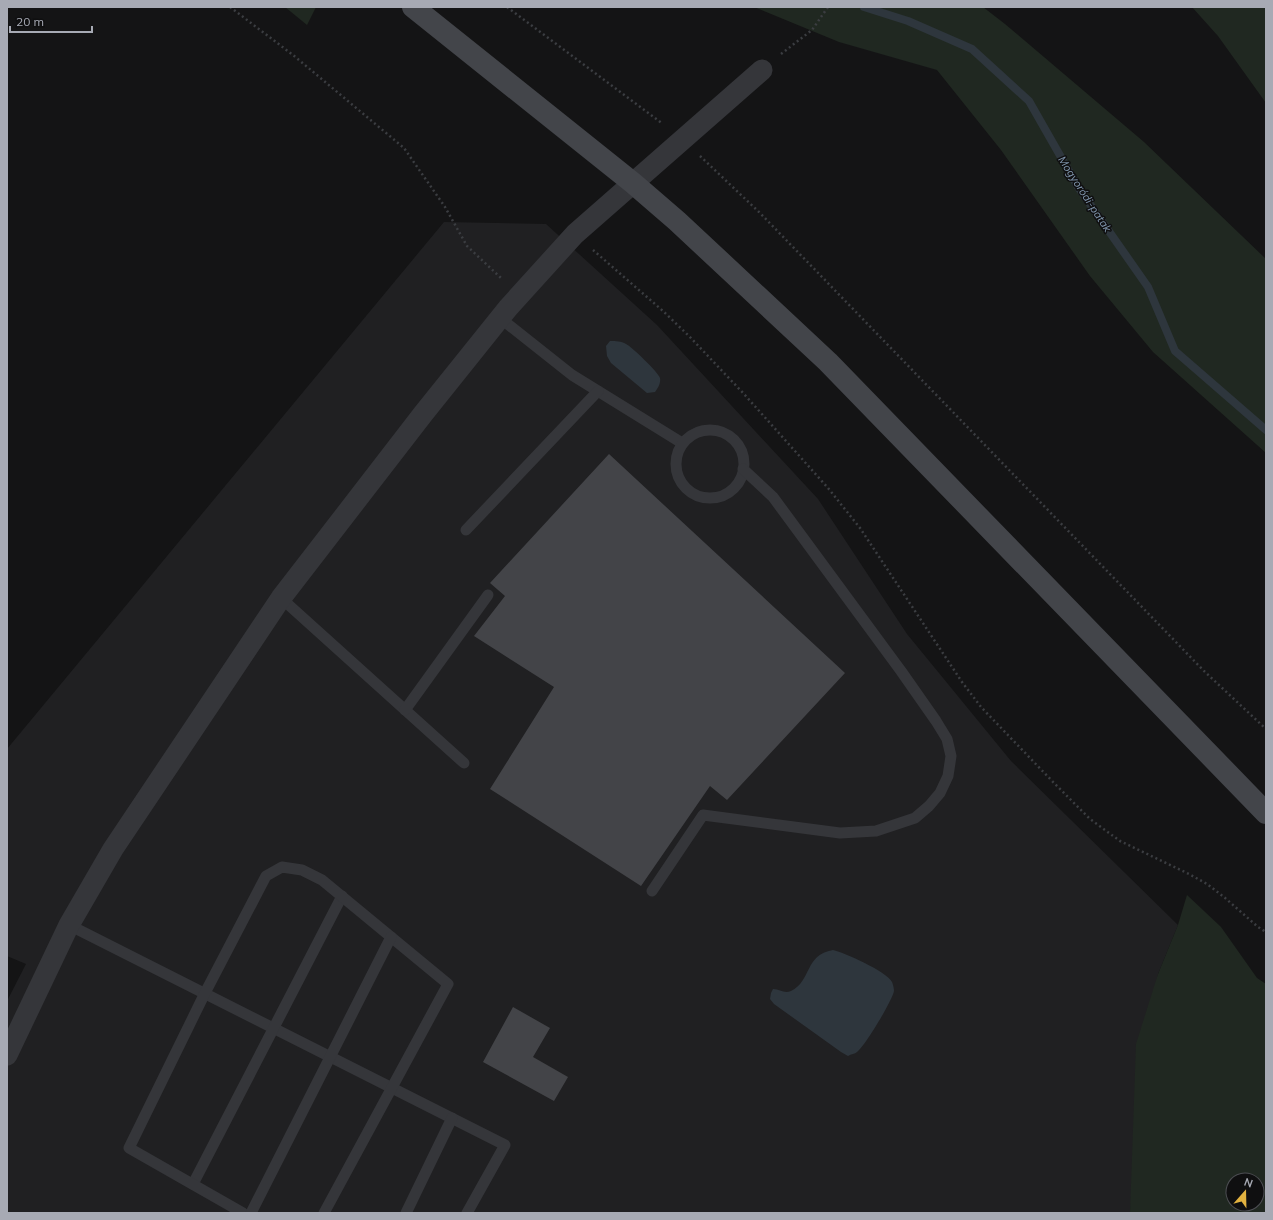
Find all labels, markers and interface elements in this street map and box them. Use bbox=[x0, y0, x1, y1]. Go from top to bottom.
scale bar bbox=[10, 8, 92, 34]
text: 20 m bbox=[16, 14, 44, 29]
water label: Mogyoródi-patak bbox=[1055, 153, 1115, 235]
north arrow bbox=[1225, 1172, 1265, 1212]
text: N bbox=[1242, 1175, 1255, 1191]

